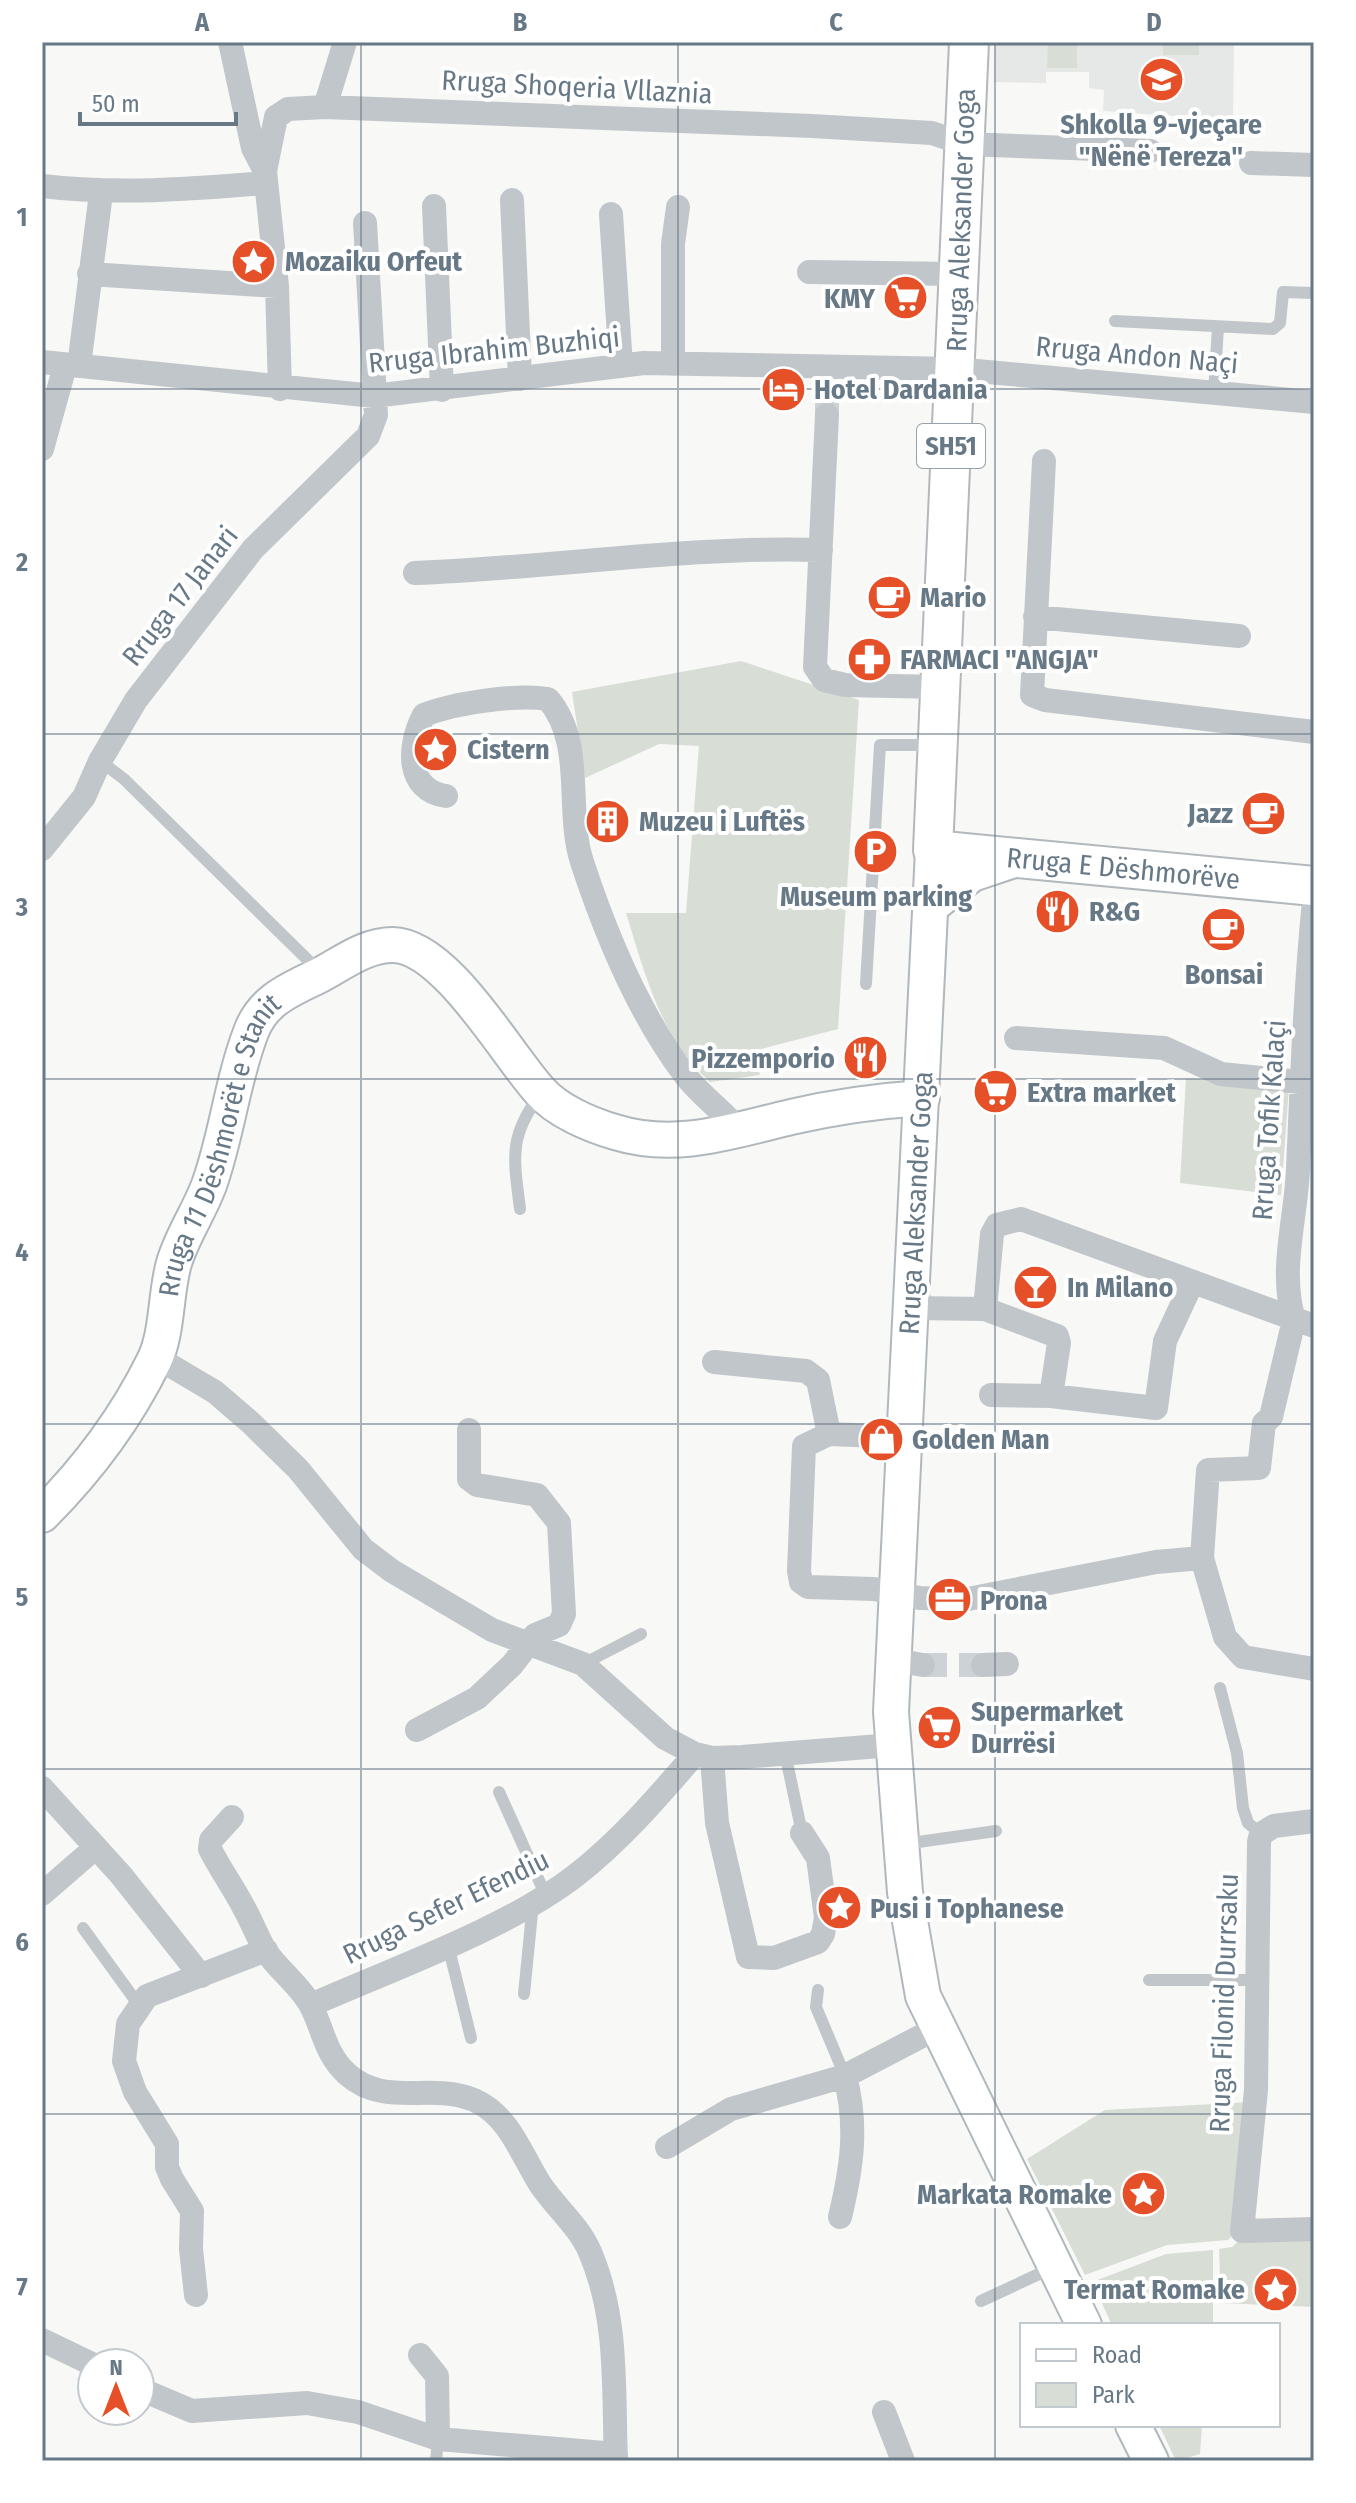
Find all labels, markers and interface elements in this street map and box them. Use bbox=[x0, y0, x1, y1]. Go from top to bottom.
text: A bbox=[194, 7, 210, 38]
text: B bbox=[513, 7, 528, 38]
text: C bbox=[829, 7, 843, 38]
text: D bbox=[1146, 7, 1162, 38]
school or university icon: Shkolla 9-vjeçare "Nënë Tereza" bbox=[1137, 56, 1185, 104]
street label: Rruga Shoqeria Vllaznia bbox=[441, 63, 713, 111]
scale bar bbox=[80, 76, 236, 126]
street label: Rruga Aleksander Goga bbox=[940, 88, 982, 352]
text: 50 m bbox=[92, 90, 140, 118]
place label: Shkolla 9-vjeçare "Nënë Tereza" bbox=[1060, 108, 1262, 173]
text: 1 bbox=[17, 202, 28, 233]
place icon: Mozaiku Orfeut bbox=[230, 237, 278, 285]
place label: Mozaiku Orfeut bbox=[285, 245, 463, 278]
supermarket icon: KMY bbox=[882, 274, 930, 322]
place label: KMY bbox=[824, 282, 876, 315]
street label: Rruga Ibrahim Buzhiqi bbox=[367, 320, 621, 380]
street label: Rruga Andon Naçi bbox=[1034, 330, 1240, 380]
hotel icon: Hotel Dardania bbox=[759, 365, 807, 413]
place label: Hotel Dardania bbox=[814, 373, 988, 406]
road number: SH51 bbox=[917, 424, 985, 468]
street label: Rruga 17 Janari bbox=[115, 520, 245, 672]
text: 2 bbox=[15, 547, 28, 578]
cafe icon: Mario bbox=[865, 573, 913, 621]
place label: Mario bbox=[920, 581, 987, 614]
pharmacy icon: FARMACI "ANGJA" bbox=[845, 635, 893, 683]
place label: FARMACI "ANGJA" bbox=[900, 643, 1099, 676]
place icon: Cistern bbox=[412, 725, 460, 773]
place label: Cistern bbox=[467, 733, 550, 766]
cafe icon: Jazz bbox=[1240, 789, 1288, 837]
building icon: Muzeu i Luftës bbox=[584, 797, 632, 845]
place label: Jazz bbox=[1187, 797, 1233, 830]
place label: Muzeu i Luftës bbox=[639, 805, 805, 838]
parking icon: Museum parking bbox=[852, 828, 900, 876]
street label: Rruga E Dëshmorëve bbox=[1005, 841, 1242, 895]
place label: Museum parking bbox=[780, 880, 972, 913]
restaurant icon: R&G bbox=[1034, 887, 1082, 935]
text: 3 bbox=[15, 892, 28, 923]
place label: R&G bbox=[1089, 895, 1140, 928]
cafe icon: Bonsai bbox=[1200, 906, 1248, 954]
place label: Bonsai bbox=[1185, 958, 1263, 991]
street label: Rruga 11 Dëshmorët e Stanit bbox=[151, 985, 287, 1299]
street label: Rruga Tofik Kalaçi bbox=[1246, 1019, 1292, 1221]
restaurant icon: Pizzemporio bbox=[842, 1034, 890, 1082]
place label: Pizzemporio bbox=[691, 1042, 835, 1075]
supermarket icon: Extra market bbox=[972, 1068, 1020, 1116]
street label: Rruga Aleksander Goga bbox=[893, 1070, 939, 1336]
place label: Extra market bbox=[1027, 1076, 1177, 1109]
text: 4 bbox=[15, 1237, 29, 1268]
bar icon: In Milano bbox=[1012, 1263, 1060, 1311]
place label: In Milano bbox=[1067, 1271, 1174, 1304]
shop icon: Golden Man bbox=[857, 1415, 905, 1463]
place label: Golden Man bbox=[912, 1423, 1050, 1456]
office icon: Prona bbox=[925, 1576, 973, 1624]
text: 5 bbox=[16, 1582, 29, 1613]
place label: Prona bbox=[980, 1584, 1048, 1617]
place label: Supermarket Durrësi bbox=[971, 1695, 1124, 1760]
supermarket icon: Supermarket Durrësi bbox=[916, 1703, 964, 1751]
street label: Rruga Sefer Efendiu bbox=[338, 1843, 554, 1971]
street label: Rruga Filonid Durrsaku bbox=[1203, 1873, 1245, 2133]
place icon: Pusi i Tophanese bbox=[815, 1884, 863, 1932]
place label: Pusi i Tophanese bbox=[870, 1892, 1064, 1925]
text: 6 bbox=[15, 1927, 29, 1958]
place icon: Markata Romake bbox=[1119, 2170, 1167, 2218]
place label: Markata Romake bbox=[917, 2178, 1112, 2211]
place icon: Termat Romake bbox=[1252, 2265, 1300, 2313]
text: 7 bbox=[16, 2272, 28, 2303]
place label: Termat Romake bbox=[1064, 2273, 1245, 2306]
legend bbox=[1020, 2323, 1280, 2427]
text: Road bbox=[1092, 2341, 1142, 2369]
north arrow bbox=[76, 2347, 156, 2427]
text: N bbox=[109, 2354, 123, 2381]
text: Park bbox=[1092, 2381, 1135, 2409]

